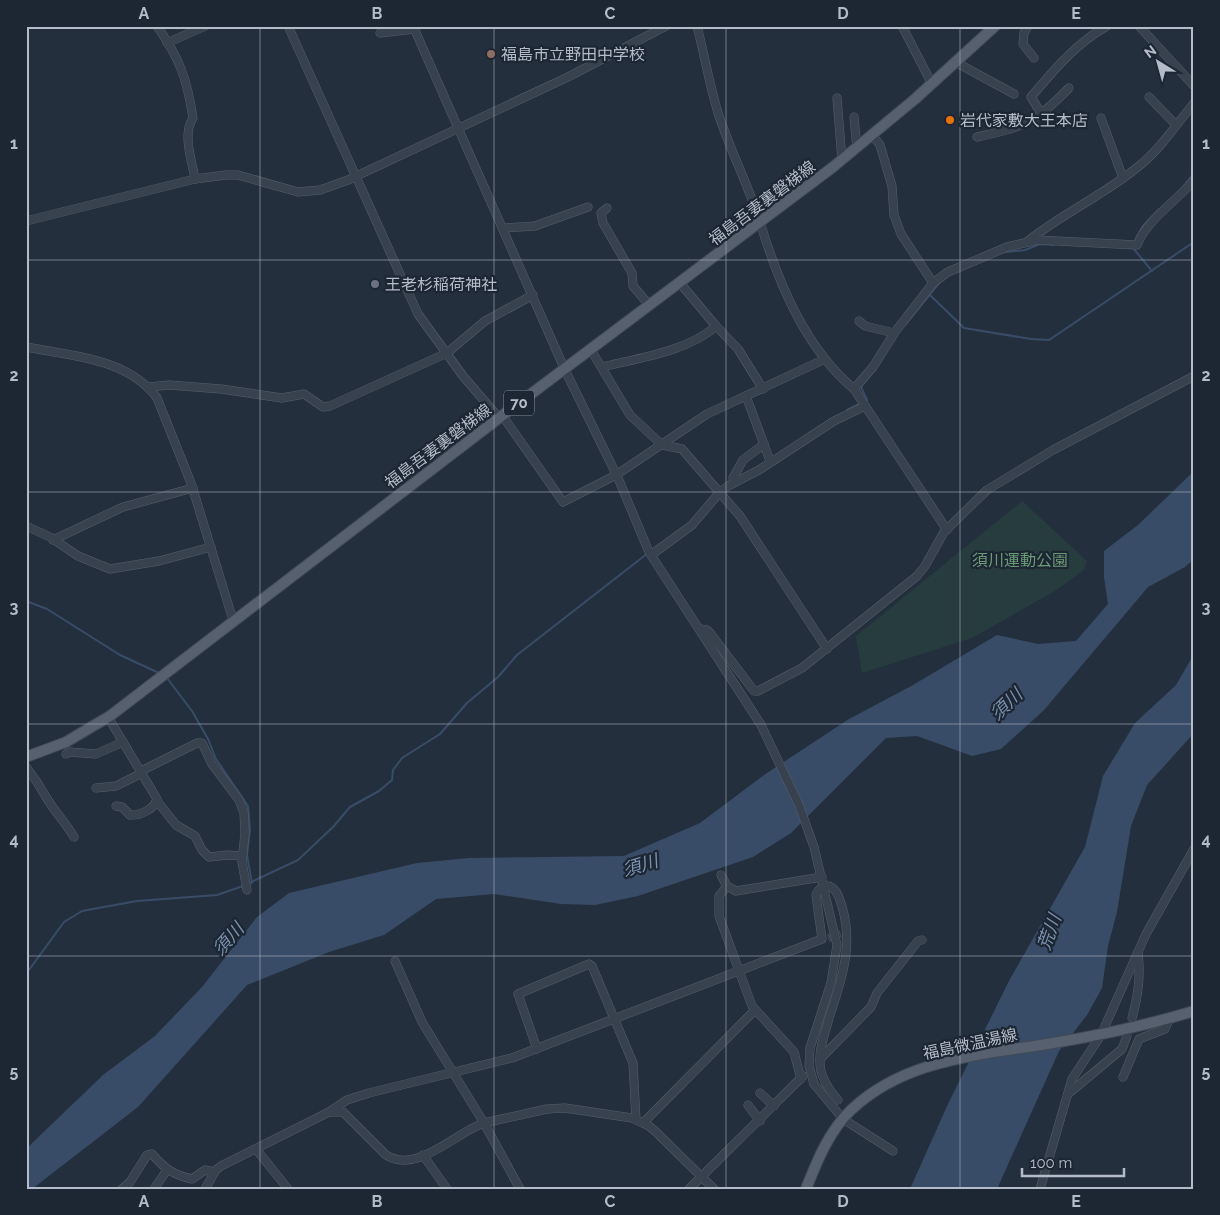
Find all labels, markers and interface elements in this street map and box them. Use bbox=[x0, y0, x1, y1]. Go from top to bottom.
text: A bbox=[139, 4, 150, 23]
text: B bbox=[372, 4, 383, 23]
text: C bbox=[605, 4, 616, 23]
text: D bbox=[837, 4, 849, 23]
text: E bbox=[1071, 4, 1081, 23]
north arrow bbox=[1132, 38, 1182, 88]
text: N bbox=[1141, 42, 1159, 61]
place label: 福島市立野田中学校 bbox=[501, 45, 645, 64]
marker: 福島市立野田中学校 bbox=[485, 48, 497, 60]
place label: 岩代家敷大王本店 bbox=[960, 111, 1088, 130]
marker: 岩代家敷大王本店 bbox=[944, 114, 956, 126]
text: 1 bbox=[10, 134, 18, 153]
text: 1 bbox=[1202, 134, 1210, 153]
street label: 福島吾妻裏磐梯線 bbox=[705, 157, 819, 249]
place label: 王老杉稲荷神社 bbox=[385, 275, 497, 294]
marker: 王老杉稲荷神社 bbox=[369, 278, 381, 290]
text: 2 bbox=[9, 366, 19, 385]
text: 2 bbox=[1201, 366, 1211, 385]
road number: 70 bbox=[504, 390, 534, 416]
street label: 福島吾妻裏磐梯線 bbox=[381, 400, 495, 492]
park label: 須川運動公園 bbox=[972, 551, 1068, 570]
text: 3 bbox=[10, 598, 19, 617]
text: 3 bbox=[1202, 598, 1211, 617]
water label: 須川 bbox=[986, 683, 1028, 724]
text: 4 bbox=[9, 830, 19, 849]
text: 4 bbox=[1201, 830, 1211, 849]
water label: 須川 bbox=[620, 849, 662, 880]
water label: 荒川 bbox=[1033, 910, 1066, 953]
water label: 須川 bbox=[208, 917, 249, 959]
street label: 福島微温湯線 bbox=[921, 1025, 1019, 1063]
text: 5 bbox=[10, 1062, 19, 1081]
text: 5 bbox=[1202, 1062, 1211, 1081]
scale bar bbox=[1022, 1145, 1125, 1177]
text: 100 m bbox=[1030, 1154, 1072, 1172]
text: A bbox=[139, 1192, 150, 1211]
text: B bbox=[372, 1192, 383, 1211]
text: C bbox=[605, 1192, 616, 1211]
text: D bbox=[837, 1192, 849, 1211]
text: E bbox=[1071, 1192, 1081, 1211]

